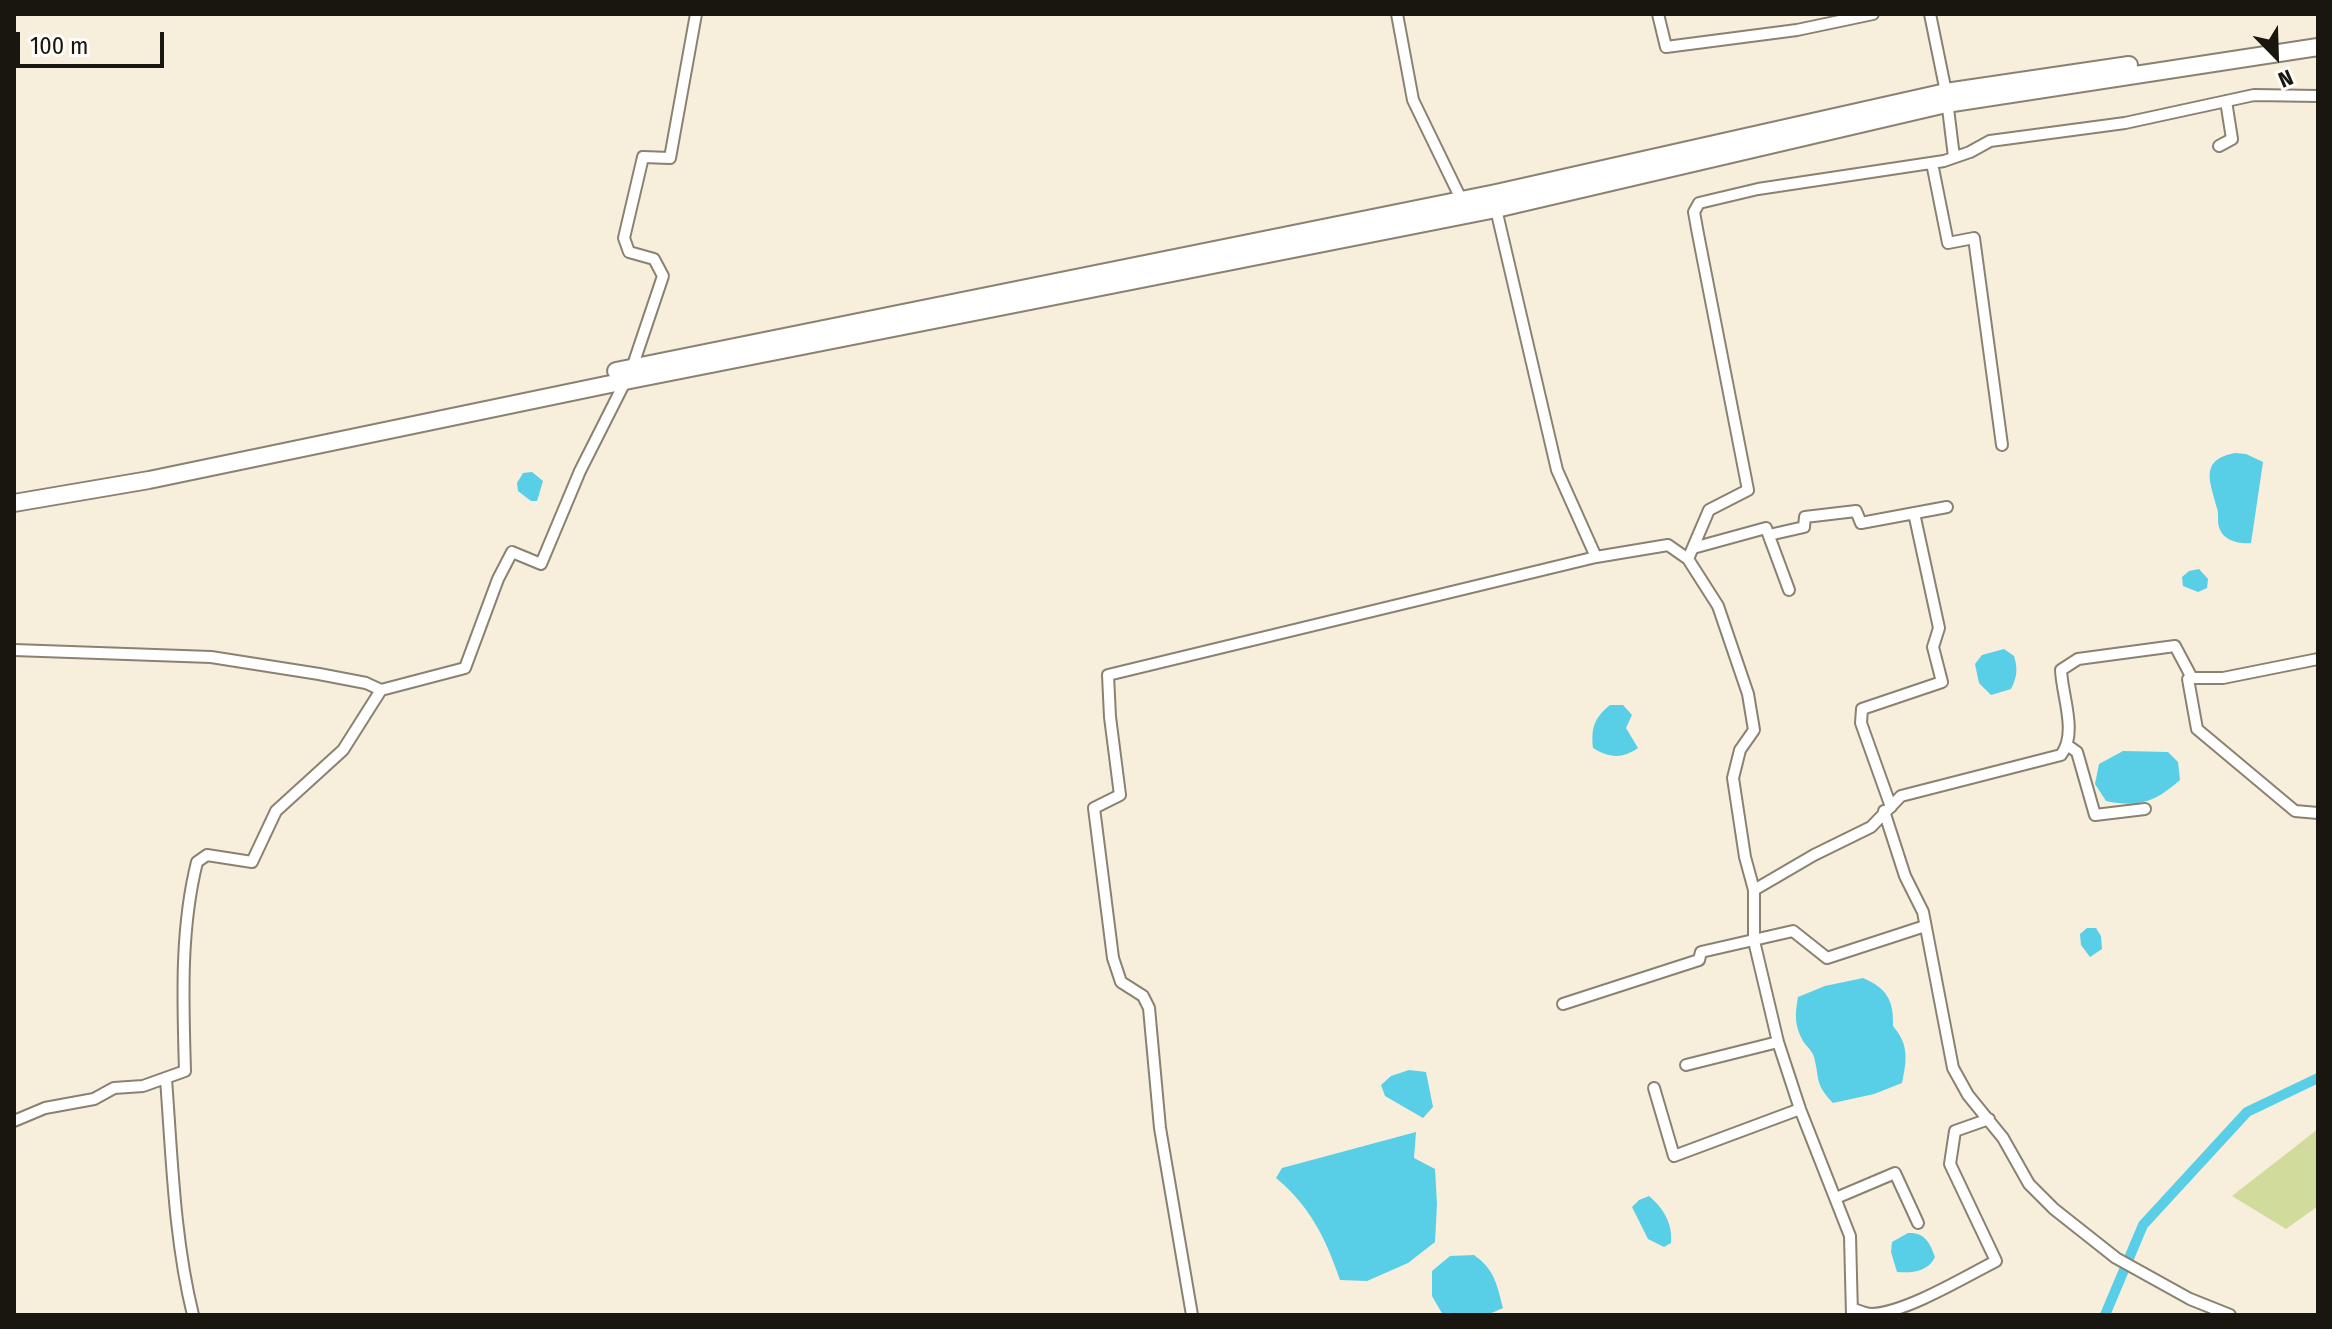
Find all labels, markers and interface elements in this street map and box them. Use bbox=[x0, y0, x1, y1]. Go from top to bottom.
scale bar bbox=[20, 16, 168, 66]
north arrow bbox=[2236, 16, 2316, 96]
text: 100 m bbox=[30, 32, 88, 60]
text: N bbox=[2274, 64, 2297, 94]

